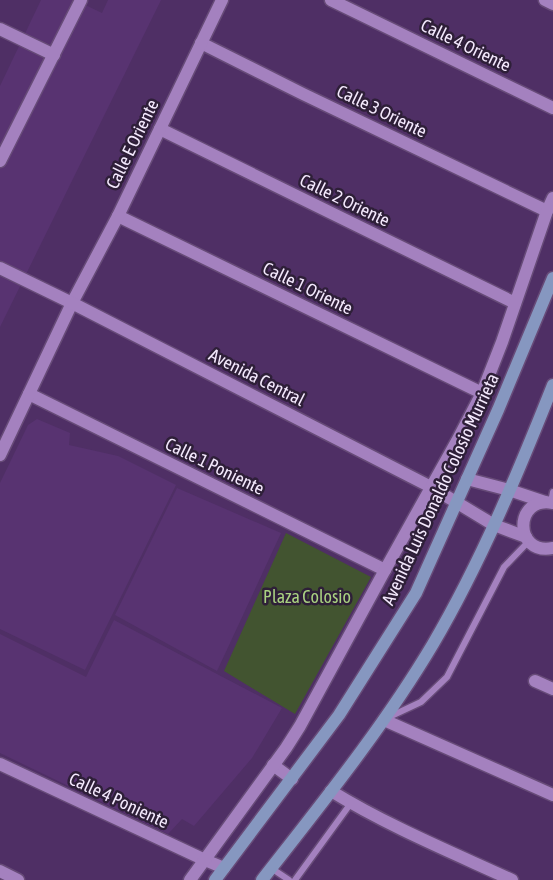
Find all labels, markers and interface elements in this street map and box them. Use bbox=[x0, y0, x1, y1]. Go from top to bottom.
street label: Calle 4 Oriente bbox=[418, 14, 514, 76]
street label: Calle 3 Oriente bbox=[334, 80, 430, 142]
street label: Calle E Oriente bbox=[101, 96, 163, 192]
street label: Calle 2 Oriente bbox=[297, 169, 393, 231]
street label: Calle 1 Oriente bbox=[260, 257, 356, 319]
street label: Avenida Central bbox=[206, 344, 309, 410]
street label: Avenida Luis Donaldo Colosio Murrieta bbox=[377, 370, 503, 608]
street label: Calle 1 Poniente bbox=[162, 433, 268, 499]
park label: Plaza Colosio bbox=[263, 586, 351, 607]
street label: Calle 4 Poniente bbox=[66, 768, 172, 832]

